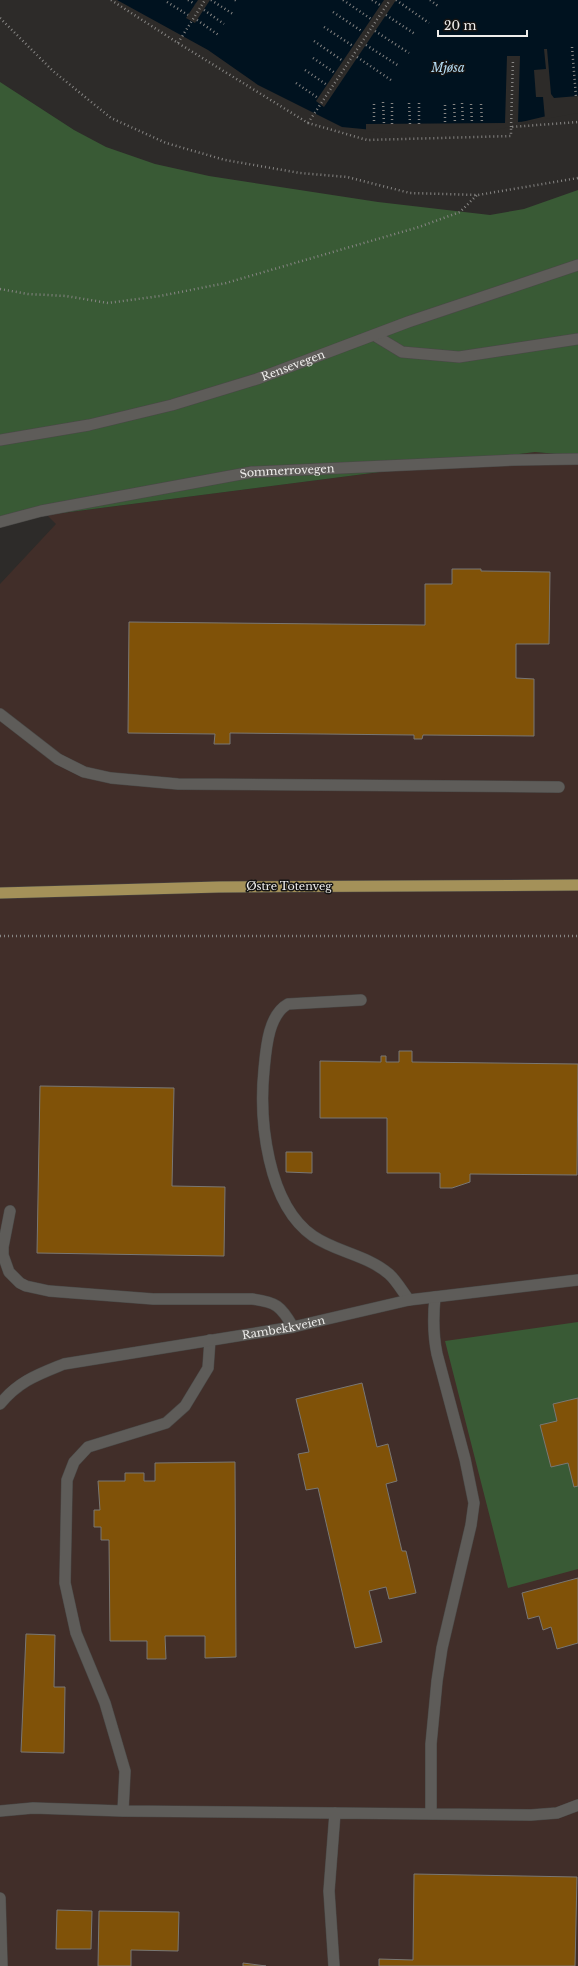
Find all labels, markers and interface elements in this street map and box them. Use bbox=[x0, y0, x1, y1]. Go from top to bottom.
scale bar bbox=[438, 12, 527, 38]
text: 20 m bbox=[444, 18, 476, 33]
water label: Mjøsa bbox=[430, 60, 465, 75]
street label: Rensevegen bbox=[259, 347, 327, 384]
street label: Sommerrovegen bbox=[238, 461, 335, 481]
street label: Østre Totenveg bbox=[246, 879, 332, 893]
street label: Rambekkveien bbox=[241, 1313, 327, 1342]

